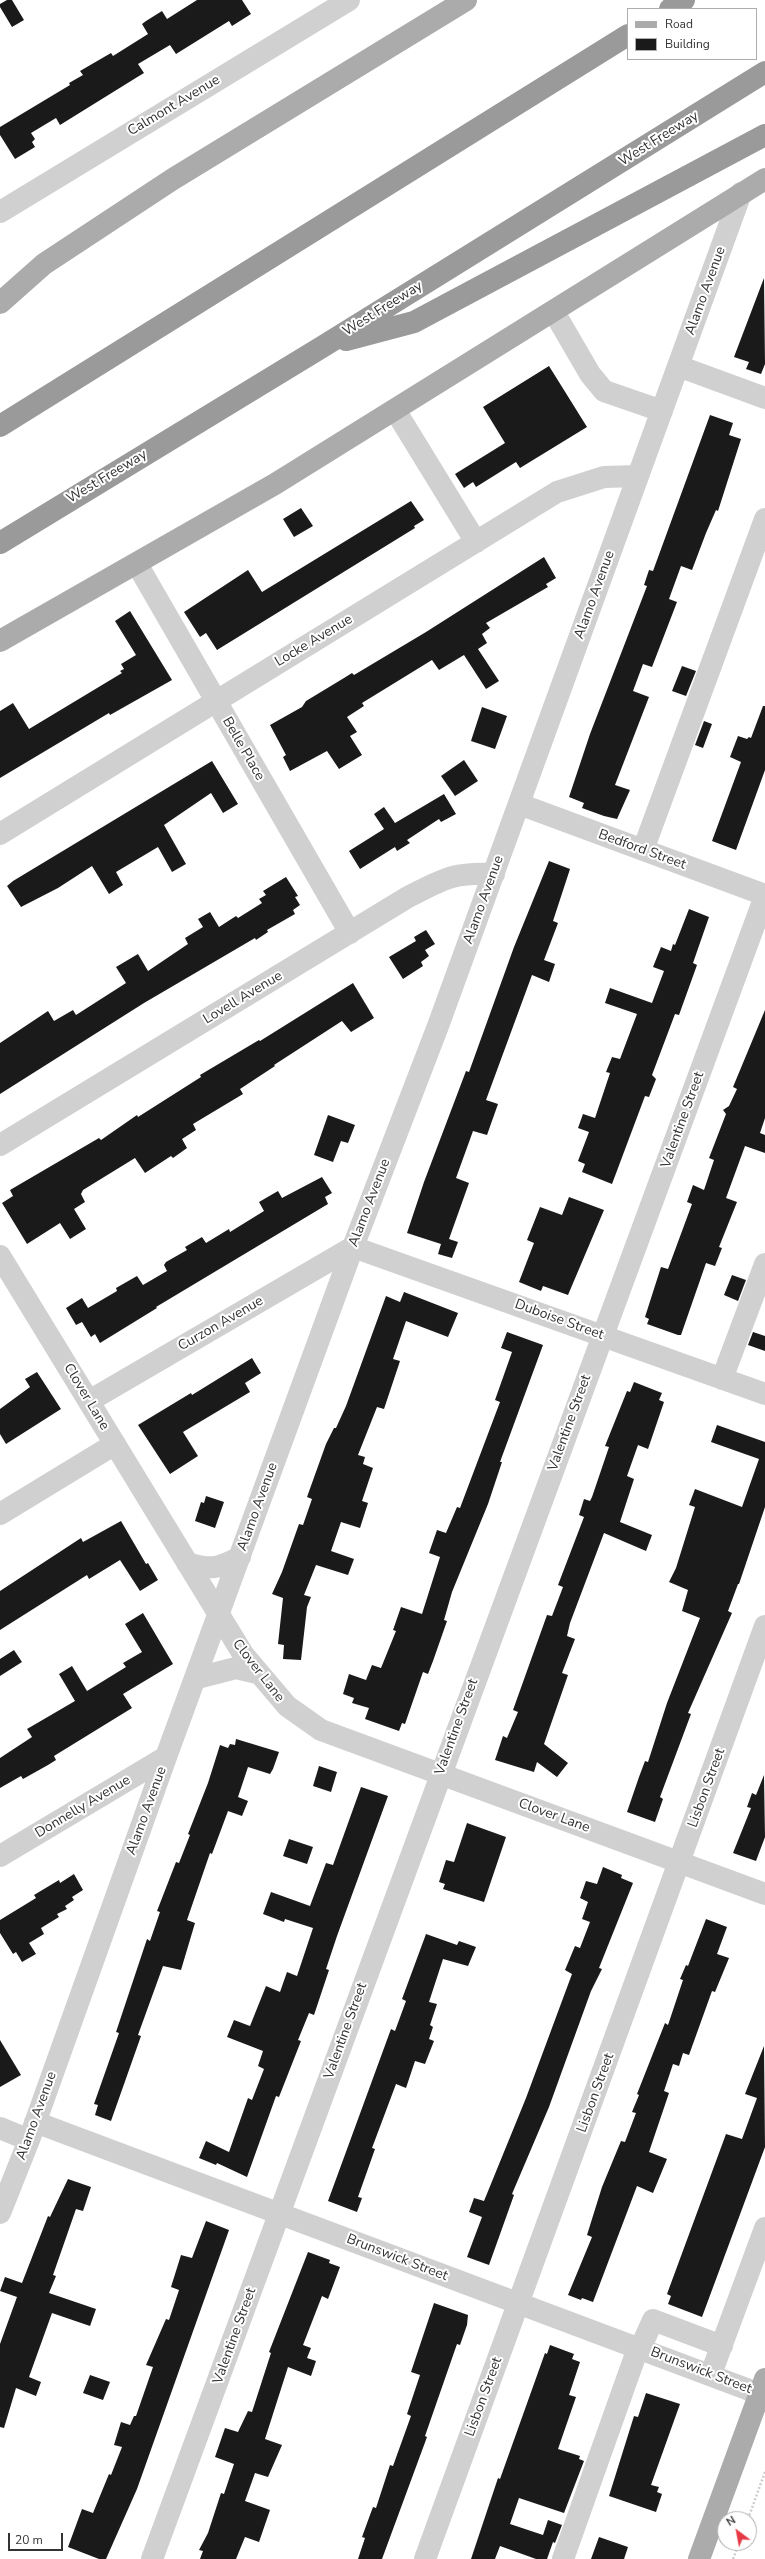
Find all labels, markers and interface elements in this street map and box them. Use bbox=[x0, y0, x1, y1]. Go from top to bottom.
legend bbox=[627, 8, 757, 60]
text: Road bbox=[665, 16, 693, 32]
text: Building bbox=[665, 36, 710, 52]
street label: Calmont Avenue bbox=[125, 72, 223, 140]
street label: West Freeway bbox=[616, 108, 702, 170]
street label: Alamo Avenue bbox=[682, 245, 730, 337]
street label: West Freeway bbox=[340, 278, 426, 340]
street label: West Freeway bbox=[64, 446, 150, 508]
street label: Alamo Avenue bbox=[571, 549, 619, 641]
street label: Locke Avenue bbox=[272, 611, 356, 671]
street label: Belle Place bbox=[218, 714, 268, 784]
street label: Bedford Street bbox=[596, 826, 688, 874]
street label: Alamo Avenue bbox=[460, 854, 508, 946]
street label: Lovell Avenue bbox=[200, 968, 286, 1028]
street label: Valentine Street bbox=[658, 1070, 708, 1170]
street label: Alamo Avenue bbox=[346, 1157, 394, 1249]
street label: Curzon Avenue bbox=[175, 1293, 267, 1355]
street label: Duboise Street bbox=[512, 1296, 606, 1344]
street label: Clover Lane bbox=[60, 1361, 112, 1433]
street label: Valentine Street bbox=[545, 1373, 595, 1473]
street label: Alamo Avenue bbox=[234, 1461, 282, 1553]
street label: Clover Lane bbox=[228, 1636, 288, 1706]
street label: Valentine Street bbox=[432, 1677, 482, 1777]
street label: Lisbon Street bbox=[685, 1746, 729, 1830]
street label: Alamo Avenue bbox=[123, 1765, 171, 1857]
street label: Donnelly Avenue bbox=[32, 1772, 134, 1842]
street label: Clover Lane bbox=[516, 1795, 592, 1837]
street label: Valentine Street bbox=[321, 1981, 371, 2081]
street label: Lisbon Street bbox=[574, 2051, 618, 2135]
street label: Alamo Avenue bbox=[13, 2070, 61, 2162]
street label: Brunswick Street bbox=[344, 2231, 450, 2285]
street label: Valentine Street bbox=[210, 2286, 260, 2386]
street label: Brunswick Street bbox=[648, 2344, 754, 2398]
street label: Lisbon Street bbox=[462, 2355, 506, 2439]
north arrow bbox=[717, 2511, 757, 2551]
text: N bbox=[723, 2513, 738, 2530]
scale bar bbox=[10, 2525, 65, 2551]
text: 20 m bbox=[15, 2532, 43, 2548]

